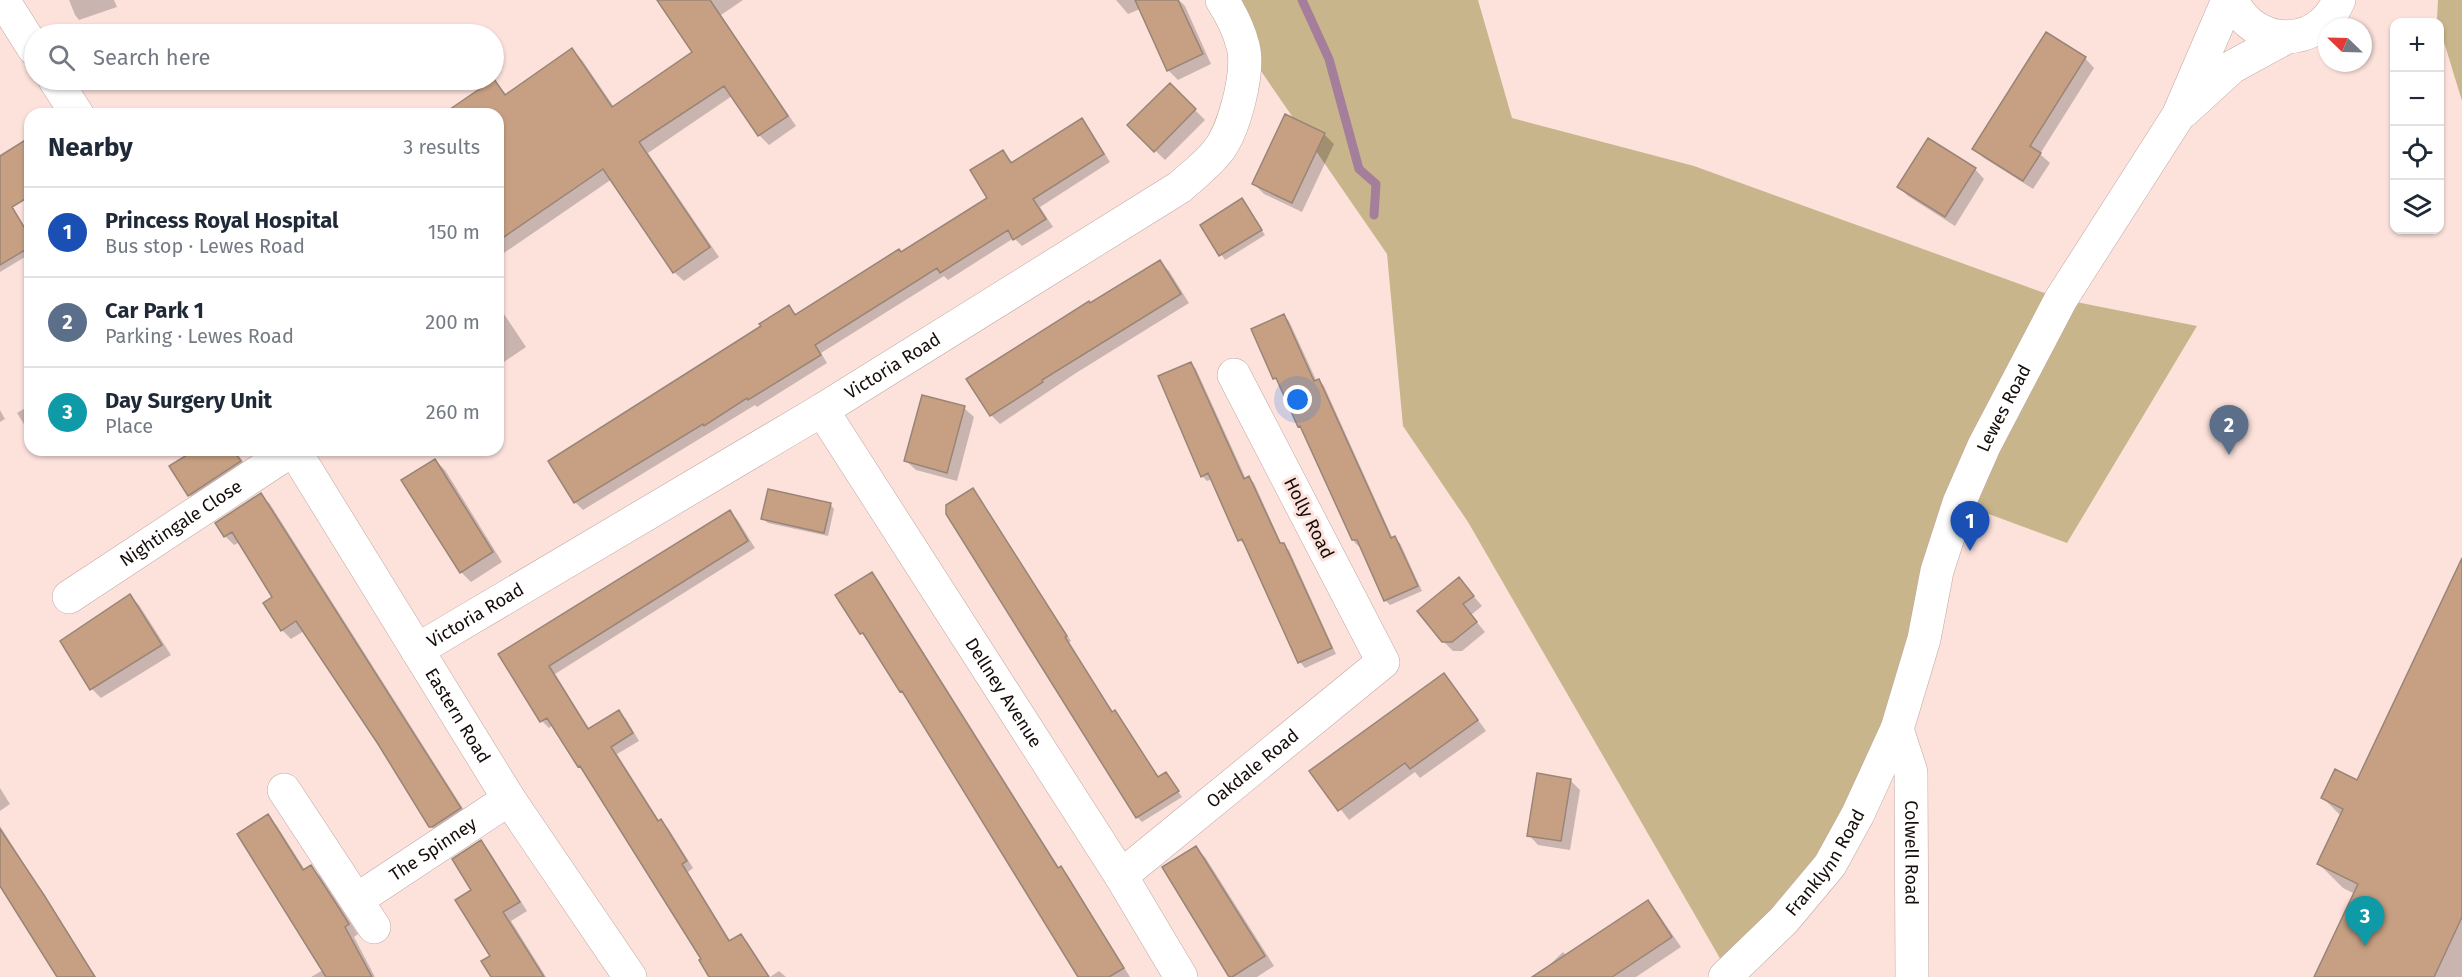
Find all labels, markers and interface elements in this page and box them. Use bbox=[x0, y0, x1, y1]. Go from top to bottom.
north arrow bbox=[2318, 18, 2372, 72]
map controls bbox=[2390, 18, 2444, 234]
button: + bbox=[2390, 18, 2444, 72]
search box bbox=[24, 24, 504, 90]
icon: search bbox=[45, 41, 78, 74]
text: Search here bbox=[93, 44, 211, 71]
button: − bbox=[2390, 72, 2444, 126]
button: locate bbox=[2390, 126, 2444, 180]
text: Nearby bbox=[48, 132, 133, 163]
text: 3 results bbox=[403, 135, 480, 159]
button: layers bbox=[2390, 180, 2444, 234]
text: Princess Royal Hospital bbox=[105, 207, 339, 234]
text: 1 bbox=[63, 220, 72, 244]
text: 150 m bbox=[428, 220, 480, 244]
text: Bus stop · Lewes Road bbox=[105, 234, 305, 258]
text: Car Park 1 bbox=[105, 297, 204, 324]
text: 2 bbox=[62, 310, 73, 334]
text: 200 m bbox=[425, 310, 480, 334]
text: Parking · Lewes Road bbox=[105, 324, 294, 348]
street label: Victoria Road bbox=[841, 328, 945, 404]
street label: Lewes Road bbox=[1972, 361, 2036, 455]
your location bbox=[1283, 385, 1312, 414]
text: Day Surgery Unit bbox=[105, 387, 272, 414]
text: 3 bbox=[62, 400, 73, 424]
text: 260 m bbox=[426, 400, 480, 424]
pin: 2 bbox=[2210, 406, 2248, 455]
text: Place bbox=[105, 414, 153, 438]
street label: Holly Road bbox=[1279, 474, 1339, 562]
street label: Nightingale Close bbox=[116, 475, 246, 571]
pin: 1 bbox=[1950, 502, 1990, 551]
street label: Victoria Road bbox=[423, 578, 528, 652]
street label: Dellney Avenue bbox=[960, 634, 1047, 752]
street label: Eastern Road bbox=[420, 664, 495, 767]
street label: Oakdale Road bbox=[1202, 724, 1303, 813]
street label: Colwell Road bbox=[1900, 800, 1923, 905]
street label: Franklynn Road bbox=[1781, 805, 1869, 921]
street label: The Spinney bbox=[385, 813, 481, 886]
pin: 3 bbox=[2346, 896, 2384, 946]

